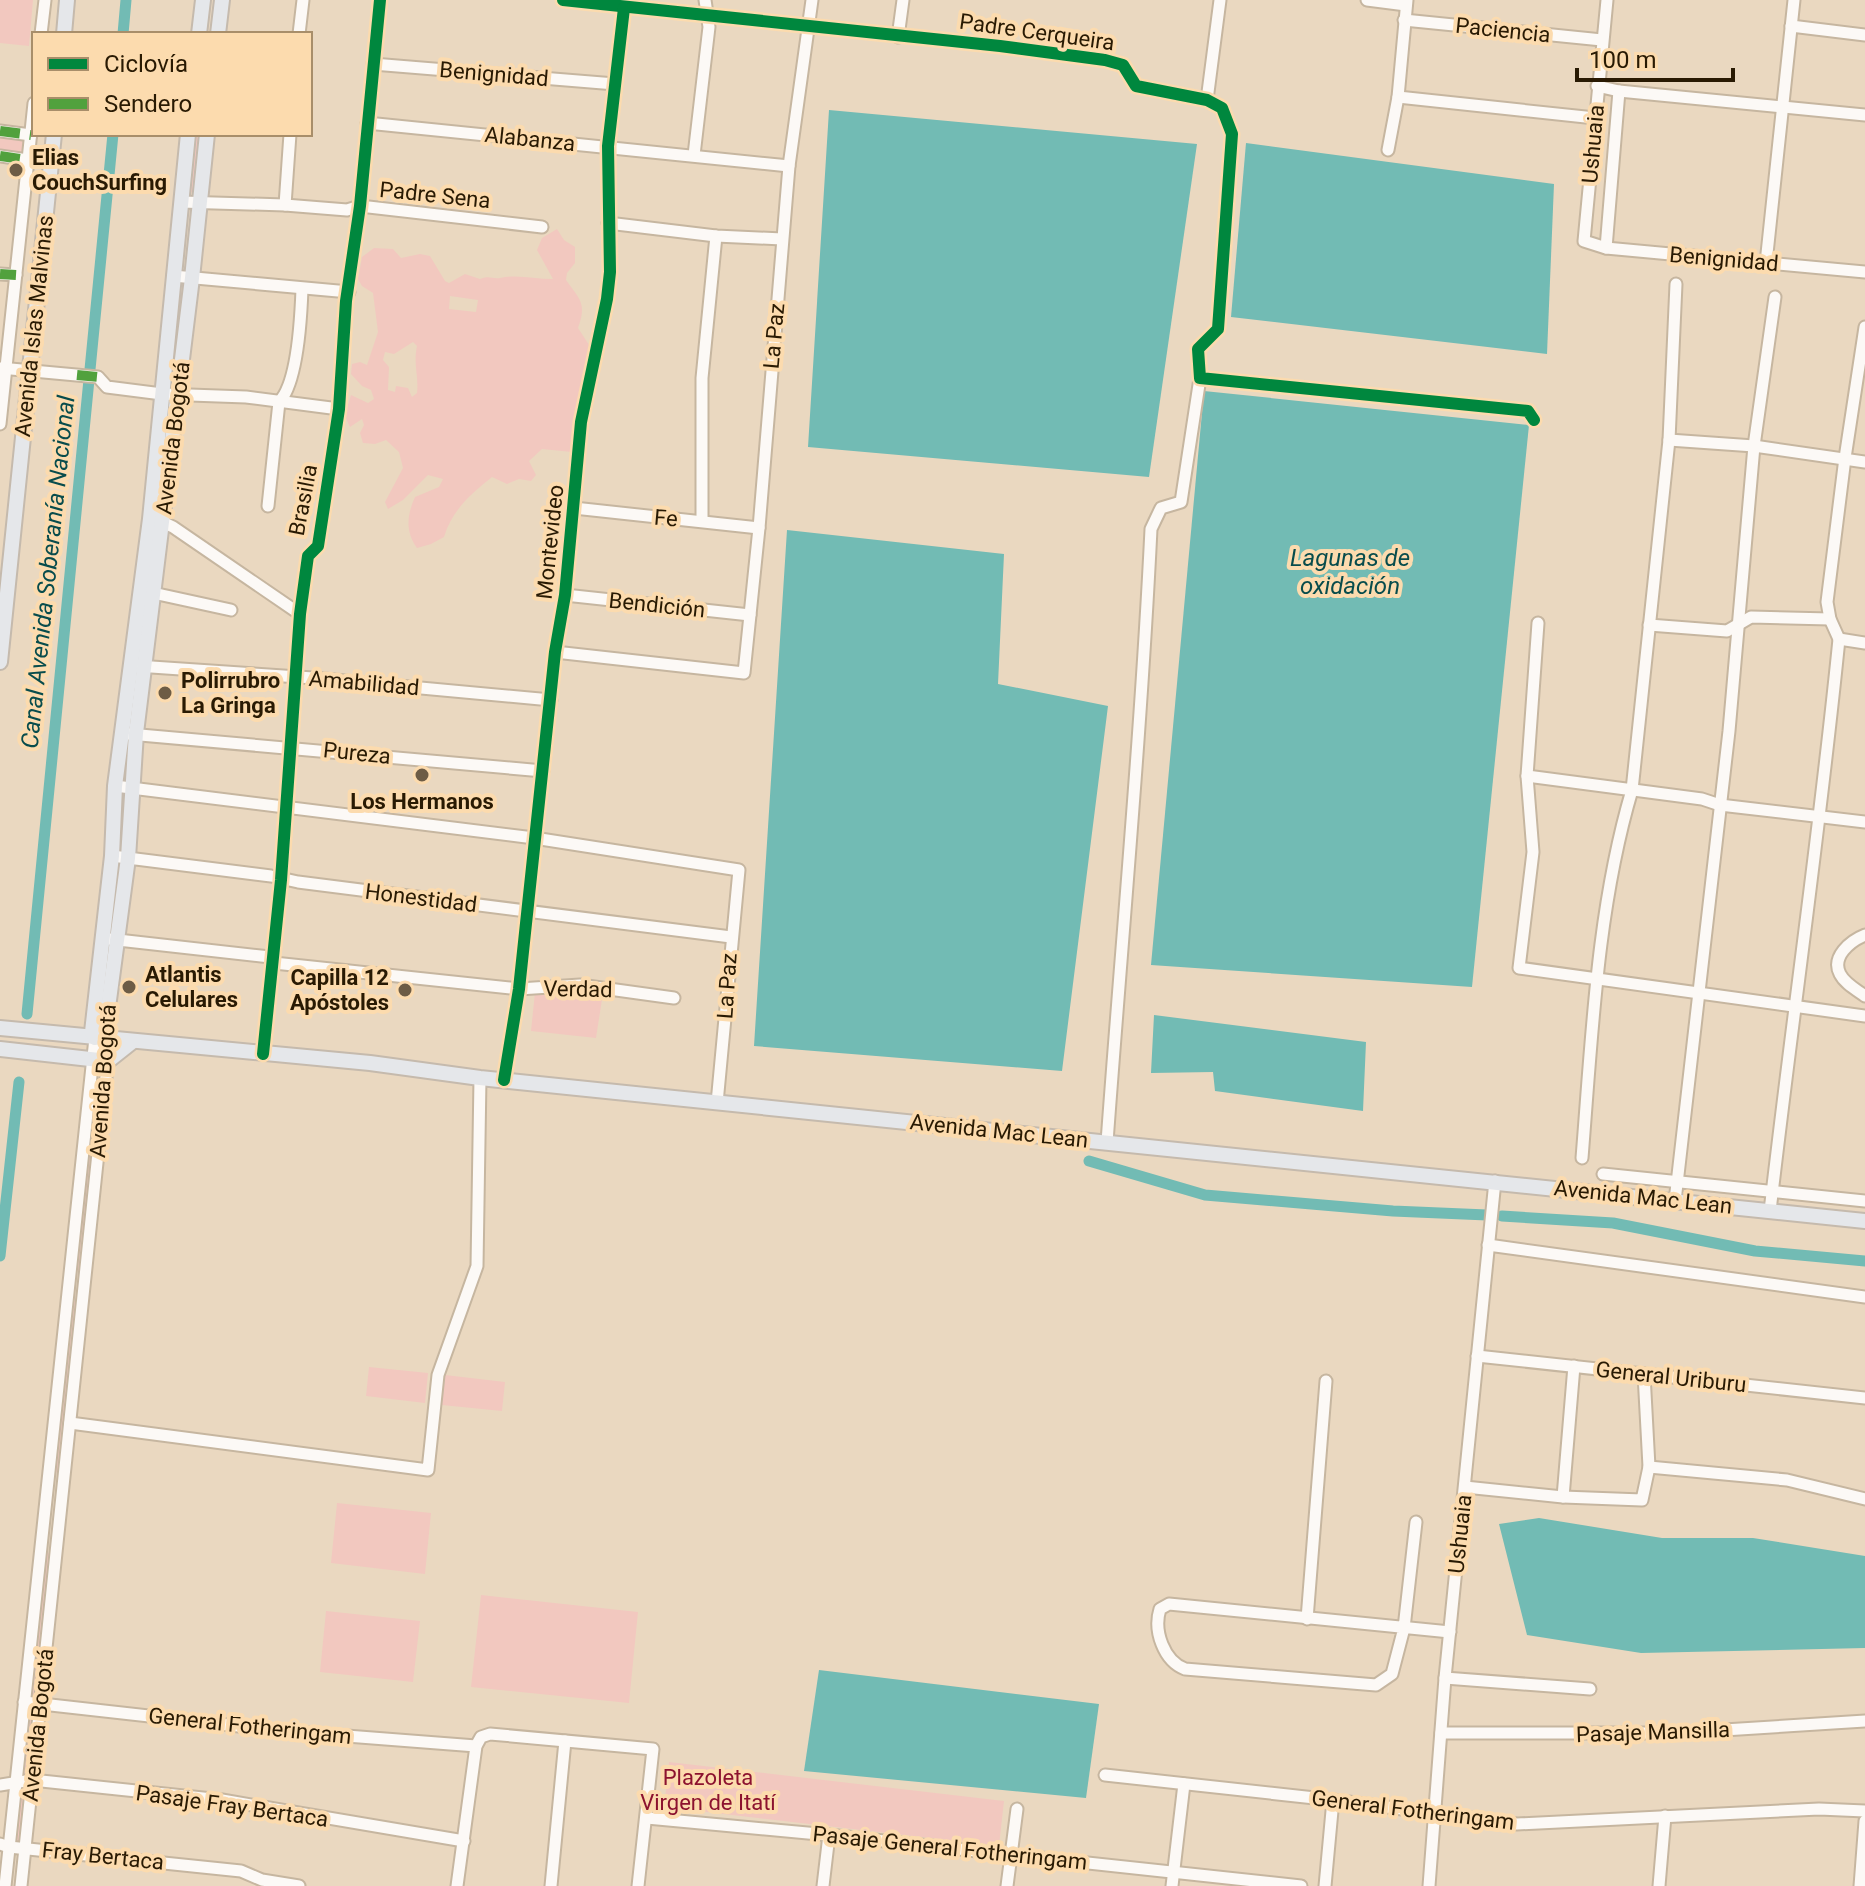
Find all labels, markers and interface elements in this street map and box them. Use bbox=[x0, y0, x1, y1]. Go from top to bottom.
street label: Padre Cerqueira bbox=[958, 9, 1116, 55]
street label: Paciencia bbox=[1454, 13, 1552, 47]
legend bbox=[32, 32, 312, 136]
scale bar bbox=[1577, 32, 1733, 82]
text: 100 m bbox=[1589, 46, 1656, 74]
text: Ciclovía bbox=[104, 50, 188, 78]
street label: Benignidad bbox=[438, 57, 550, 91]
text: Sendero bbox=[104, 90, 192, 118]
street label: Ushuaia bbox=[1577, 103, 1609, 185]
street label: Alabanza bbox=[483, 122, 577, 156]
place label: Elias CouchSurfing bbox=[32, 145, 167, 195]
marker: Elias CouchSurfing bbox=[7, 161, 25, 179]
street label: Padre Sena bbox=[378, 177, 492, 213]
street label: Avenida Islas Malvinas bbox=[10, 214, 58, 438]
street label: Benignidad bbox=[1668, 242, 1780, 276]
street label: La Paz bbox=[759, 302, 789, 370]
street label: Avenida Bogotá bbox=[151, 360, 195, 516]
water label: Canal Avenida Soberanía Nacional bbox=[16, 394, 80, 750]
street label: Brasilia bbox=[284, 462, 322, 538]
street label: Montevideo bbox=[532, 483, 568, 601]
street label: Fe bbox=[653, 505, 679, 531]
water label: Lagunas de oxidación bbox=[1290, 544, 1410, 600]
street label: Bendición bbox=[608, 588, 706, 622]
street label: Amabilidad bbox=[308, 666, 420, 700]
place label: Polirrubro La Gringa bbox=[181, 668, 280, 718]
marker: Polirrubro La Gringa bbox=[156, 684, 174, 702]
street label: Pureza bbox=[322, 737, 392, 769]
marker: Los Hermanos bbox=[413, 766, 431, 784]
place label: Los Hermanos bbox=[350, 789, 494, 814]
street label: Honestidad bbox=[364, 879, 478, 917]
street label: La Paz bbox=[712, 952, 742, 1020]
place label: Atlantis Celulares bbox=[145, 962, 238, 1012]
place label: Capilla 12 Apóstoles bbox=[290, 965, 389, 1015]
street label: Verdad bbox=[543, 976, 613, 1002]
marker: Atlantis Celulares bbox=[120, 978, 138, 996]
marker: Capilla 12 Apóstoles bbox=[396, 981, 414, 999]
street label: Avenida Bogotá bbox=[85, 1003, 121, 1159]
street label: Avenida Mac Lean bbox=[909, 1109, 1089, 1153]
street label: Avenida Mac Lean bbox=[1553, 1175, 1733, 1219]
street label: General Uriburu bbox=[1594, 1357, 1748, 1397]
street label: Ushuaia bbox=[1443, 1493, 1477, 1575]
street label: Avenida Bogotá bbox=[18, 1647, 58, 1803]
street label: General Fotheringam bbox=[147, 1703, 353, 1749]
street label: Pasaje Mansilla bbox=[1576, 1717, 1730, 1747]
park label: Plazoleta Virgen de Itatí bbox=[640, 1765, 777, 1815]
street label: Pasaje Fray Bertaca bbox=[134, 1780, 330, 1832]
street label: General Fotheringam bbox=[1310, 1785, 1516, 1835]
street label: Pasaje General Fotheringam bbox=[812, 1821, 1088, 1875]
street label: Fray Bertaca bbox=[41, 1837, 165, 1875]

